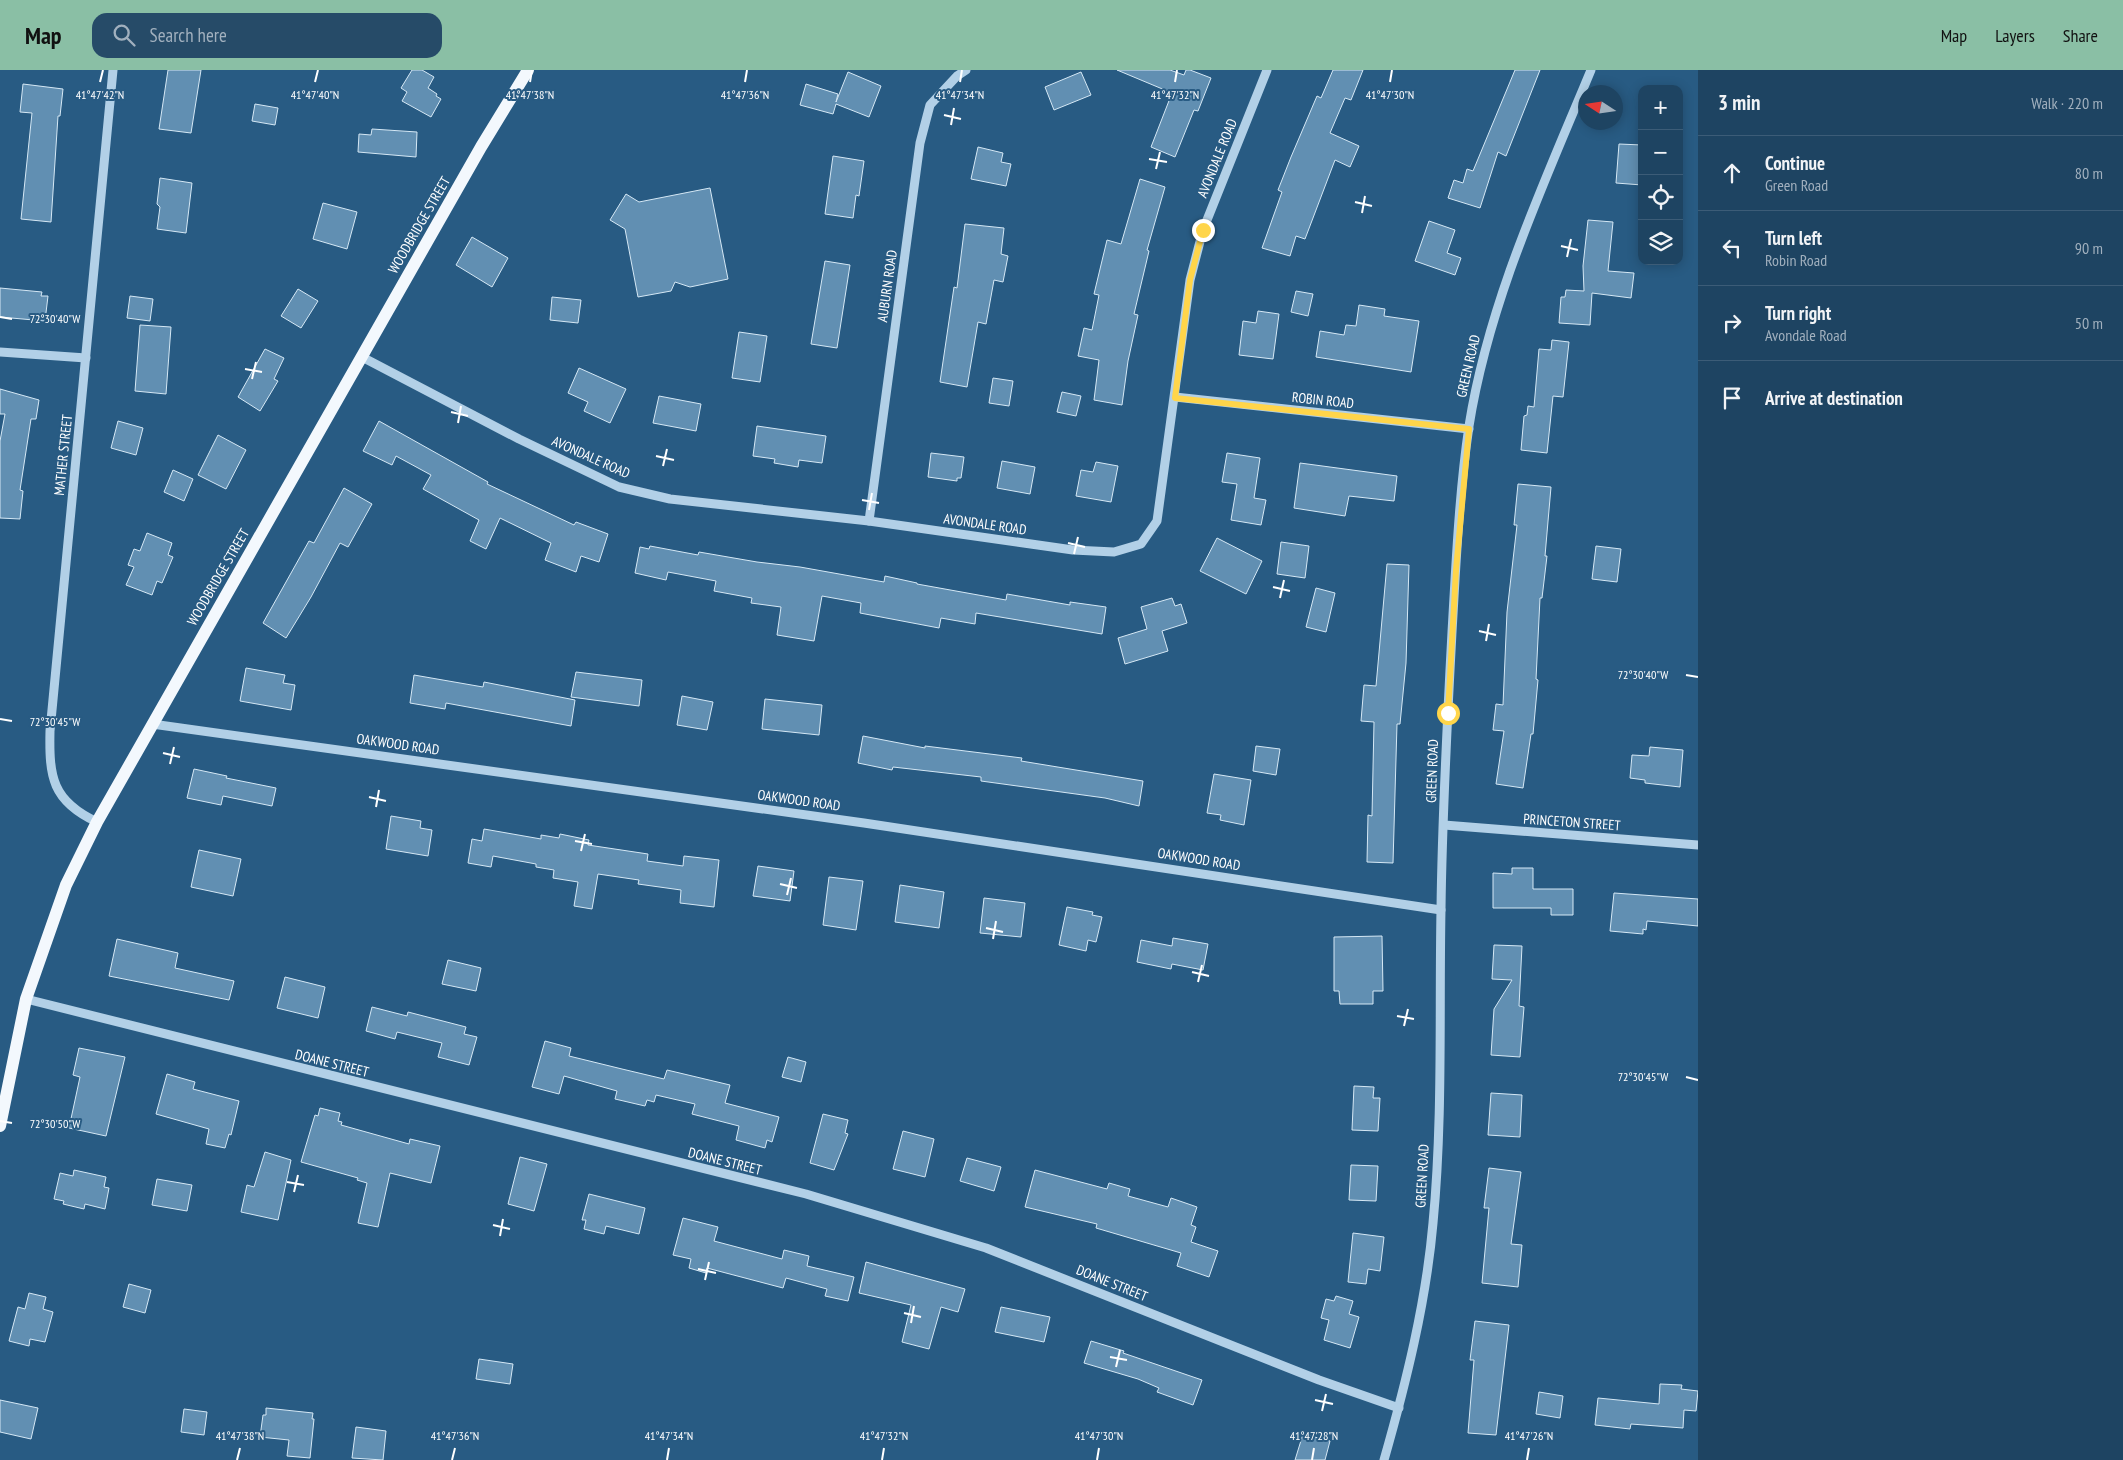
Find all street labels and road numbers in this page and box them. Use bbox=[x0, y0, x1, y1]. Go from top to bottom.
street label: AVONDALE ROAD bbox=[1193, 116, 1241, 200]
street label: WOODBRIDGE STREET bbox=[384, 173, 454, 277]
street label: AUBURN ROAD bbox=[873, 249, 901, 323]
street label: GREEN ROAD bbox=[1452, 333, 1484, 399]
street label: ROBIN ROAD bbox=[1291, 388, 1355, 412]
street label: MATHER STREET bbox=[50, 413, 76, 496]
street label: AVONDALE ROAD bbox=[549, 432, 633, 482]
street label: AVONDALE ROAD bbox=[942, 509, 1028, 539]
street label: WOODBRIDGE STREET bbox=[183, 525, 253, 629]
street label: OAKWOOD ROAD bbox=[355, 729, 441, 759]
street label: GREEN ROAD bbox=[1422, 739, 1442, 803]
street label: OAKWOOD ROAD bbox=[756, 785, 842, 815]
street label: PRINCETON STREET bbox=[1523, 810, 1622, 834]
street label: OAKWOOD ROAD bbox=[1156, 844, 1242, 874]
street label: DOANE STREET bbox=[293, 1045, 371, 1081]
street label: DOANE STREET bbox=[686, 1143, 764, 1179]
street label: GREEN ROAD bbox=[1411, 1144, 1433, 1208]
street label: DOANE STREET bbox=[1074, 1261, 1151, 1306]

